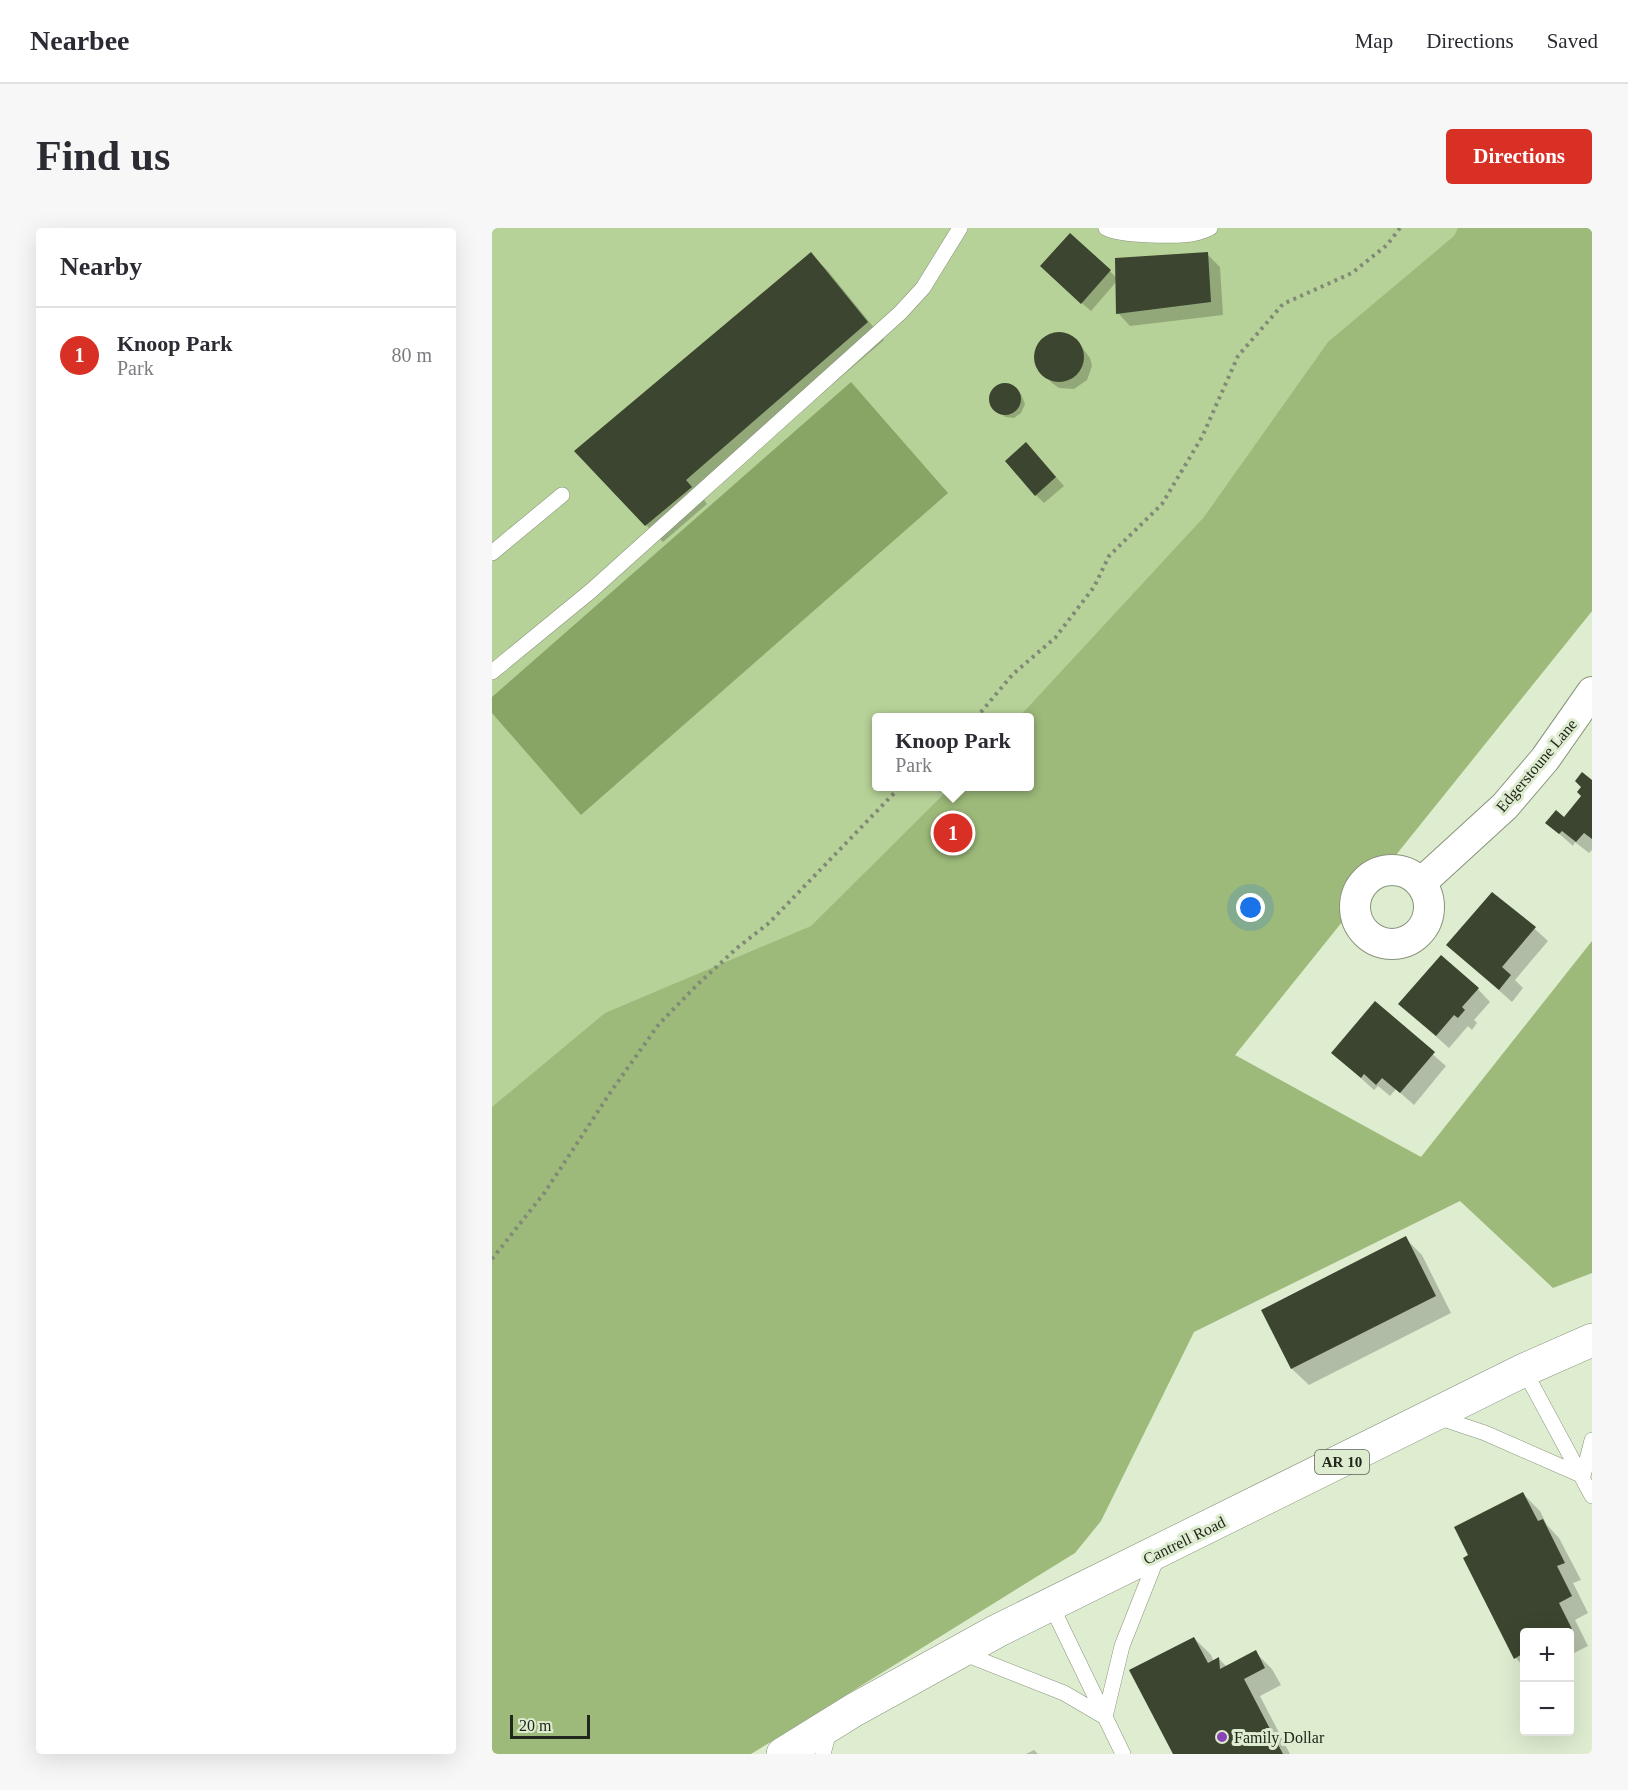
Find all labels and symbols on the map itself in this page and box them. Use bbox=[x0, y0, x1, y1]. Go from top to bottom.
street label: Edgerstoune Lane bbox=[1493, 715, 1581, 816]
pin: 1 bbox=[934, 810, 972, 856]
your location bbox=[1236, 893, 1265, 922]
road number: AR 10 bbox=[1315, 1450, 1369, 1474]
street label: Cantrell Road bbox=[1140, 1513, 1228, 1568]
scale bar bbox=[510, 1712, 590, 1740]
place label: Family Dollar bbox=[1234, 1729, 1325, 1747]
marker: Family Dollar bbox=[1215, 1730, 1229, 1744]

